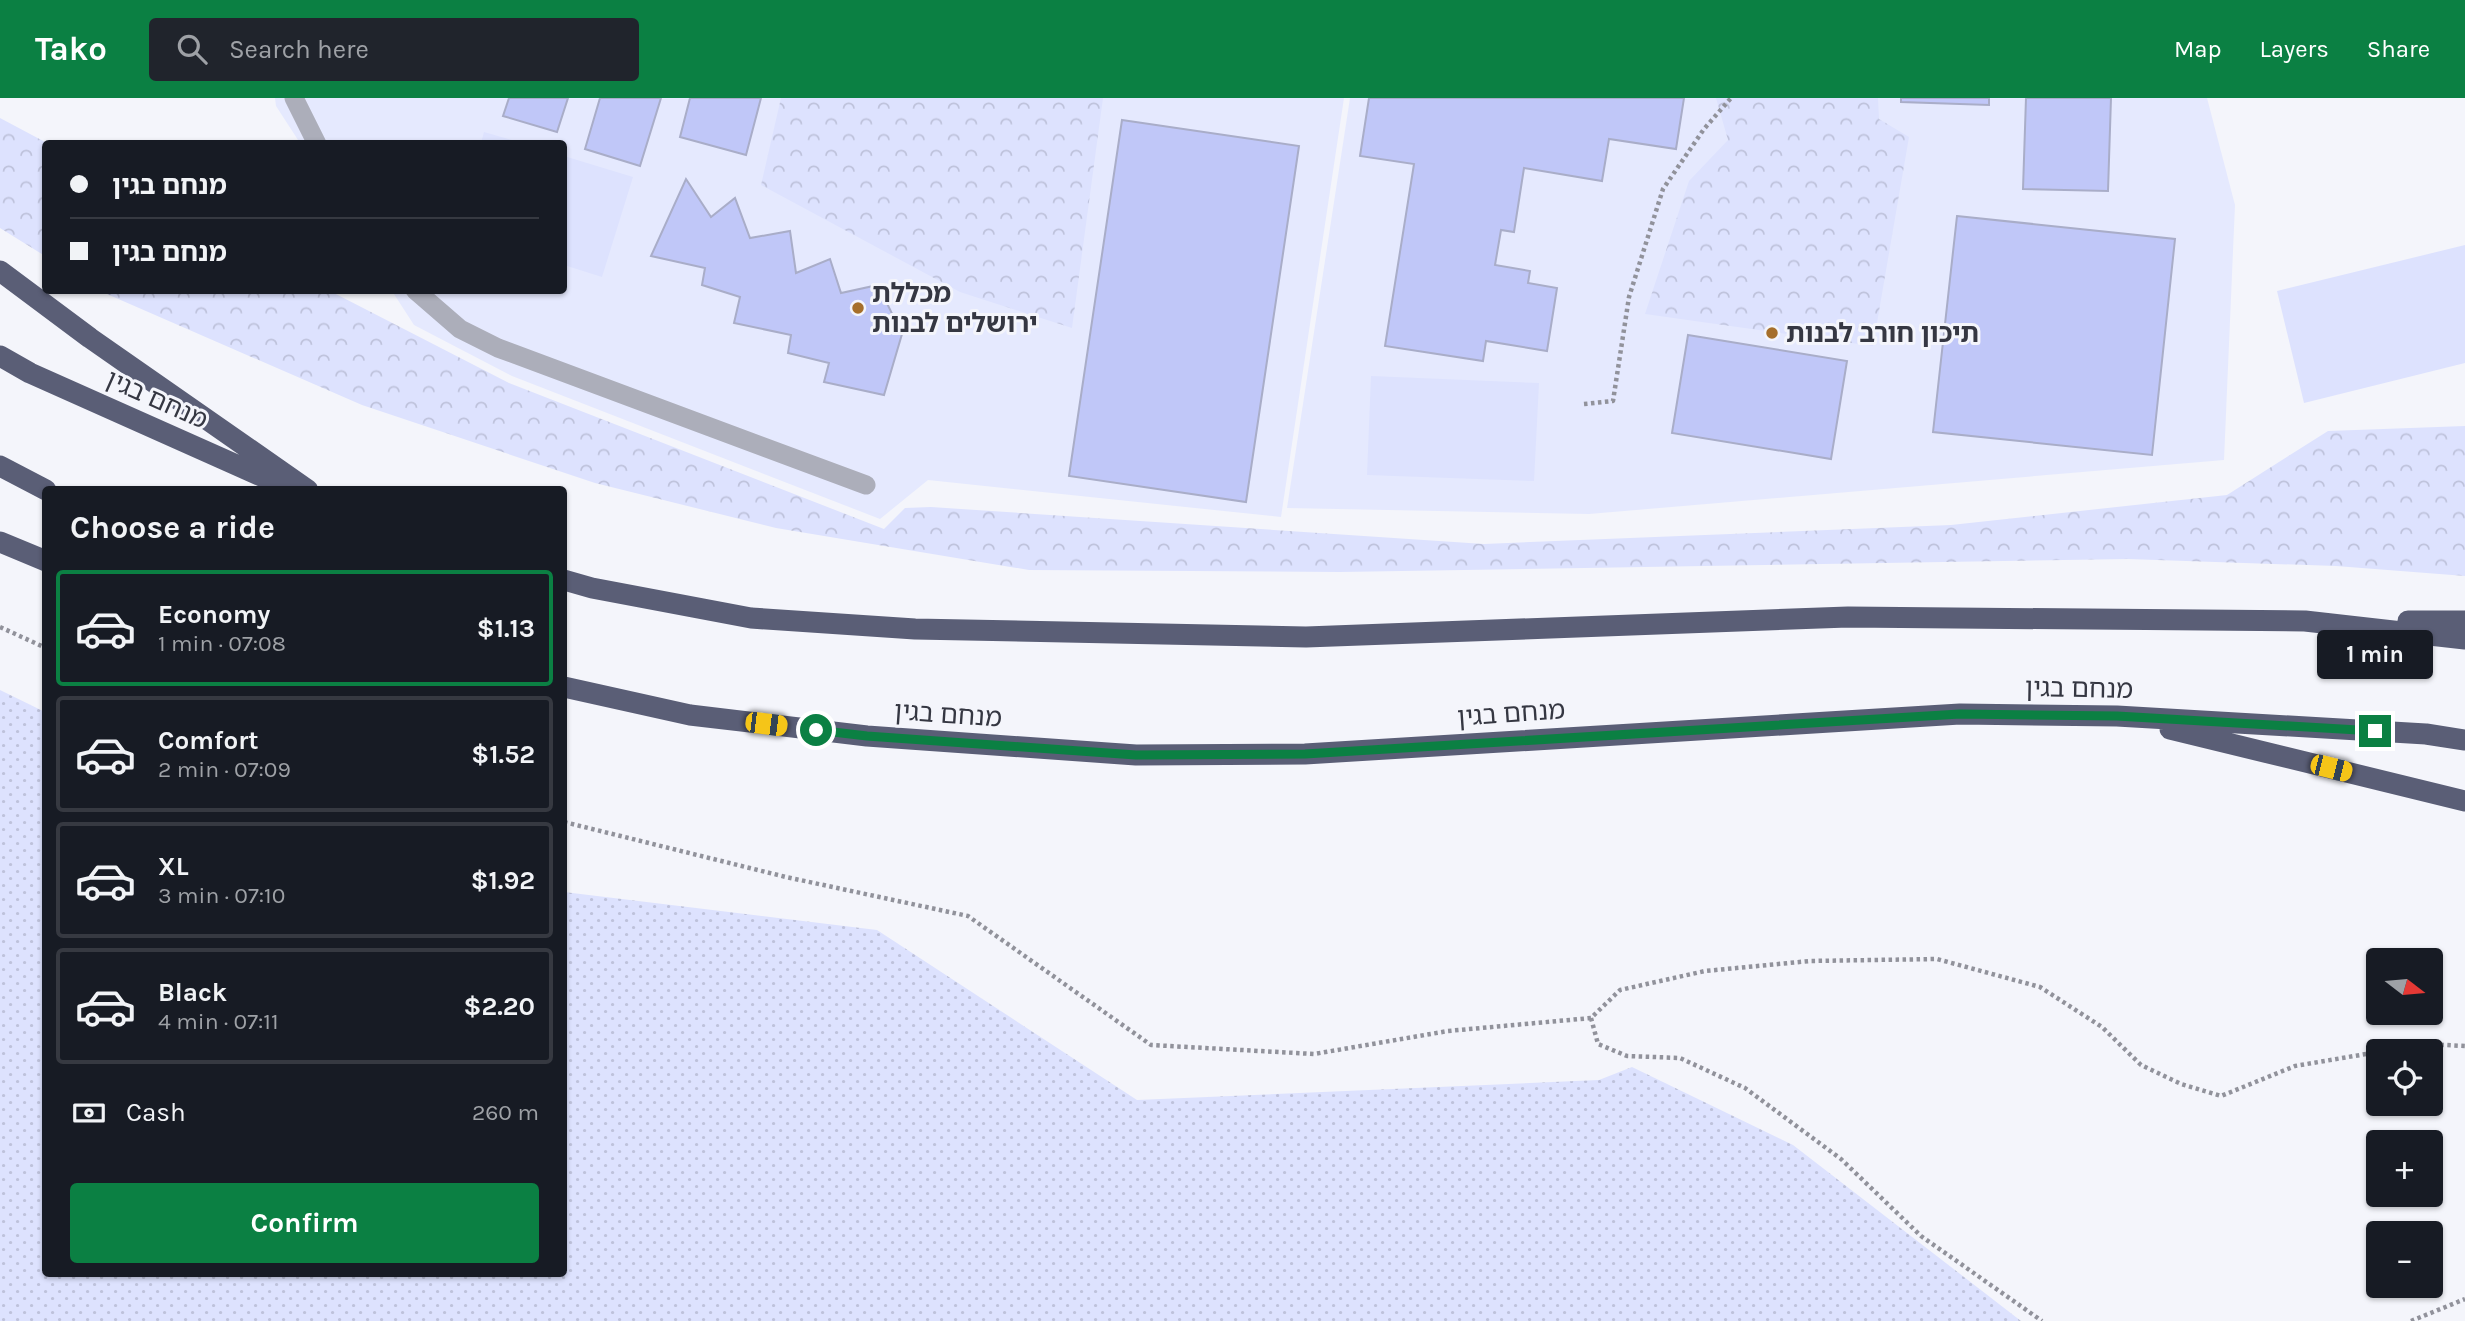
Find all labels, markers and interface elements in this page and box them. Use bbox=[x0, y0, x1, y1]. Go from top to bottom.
search box bbox=[149, 18, 639, 81]
text: Tako bbox=[35, 30, 107, 68]
icon: search bbox=[173, 30, 211, 68]
text: Search here bbox=[229, 34, 369, 65]
text: Map bbox=[2174, 35, 2222, 63]
text: Layers bbox=[2260, 35, 2329, 63]
text: Share bbox=[2367, 35, 2430, 63]
text: מנחם בגין bbox=[112, 170, 227, 201]
text: מנחם בגין bbox=[112, 237, 227, 268]
place label: מכללת ירושלים לבנות bbox=[872, 278, 1038, 339]
marker: מכללת ירושלים לבנות bbox=[850, 300, 866, 316]
place label: תיכון חורב לבנות bbox=[1786, 318, 1979, 349]
marker: תיכון חורב לבנות bbox=[1764, 325, 1780, 341]
street label: מנחם בגין bbox=[101, 363, 213, 436]
text: Choose a ride bbox=[70, 509, 275, 546]
icon: car bbox=[74, 597, 137, 660]
text: Economy bbox=[158, 599, 270, 630]
text: $1.13 bbox=[477, 613, 535, 644]
text: 1 min · 07:08 bbox=[158, 630, 286, 657]
callout: 1 min bbox=[2317, 630, 2433, 678]
text: 1 min bbox=[2346, 641, 2404, 668]
street label: מנחם בגין bbox=[2025, 672, 2133, 705]
street label: מנחם בגין bbox=[1456, 694, 1566, 733]
street label: מנחם בגין bbox=[893, 695, 1003, 734]
car bbox=[744, 711, 789, 737]
route start bbox=[800, 714, 832, 746]
route end bbox=[2359, 715, 2391, 747]
icon: car bbox=[74, 723, 137, 786]
text: Comfort bbox=[158, 725, 259, 756]
text: $1.52 bbox=[471, 739, 535, 770]
car bbox=[2309, 753, 2354, 783]
text: 2 min · 07:09 bbox=[158, 756, 291, 783]
icon: car bbox=[74, 849, 137, 912]
text: XL bbox=[158, 851, 189, 882]
text: $1.92 bbox=[471, 865, 535, 896]
text: 3 min · 07:10 bbox=[158, 882, 285, 909]
north arrow bbox=[2366, 948, 2443, 1026]
map controls bbox=[2366, 948, 2443, 1298]
icon: car bbox=[74, 975, 137, 1038]
text: Black bbox=[158, 977, 227, 1008]
text: $2.20 bbox=[464, 991, 535, 1022]
text: 4 min · 07:11 bbox=[158, 1008, 279, 1035]
button: locate bbox=[2366, 1039, 2443, 1116]
icon: cash bbox=[70, 1094, 108, 1132]
text: Cash bbox=[126, 1097, 186, 1128]
text: 260 m bbox=[472, 1099, 539, 1126]
button: + bbox=[2366, 1130, 2443, 1207]
button: Confirm bbox=[70, 1183, 539, 1263]
button: − bbox=[2366, 1221, 2443, 1298]

